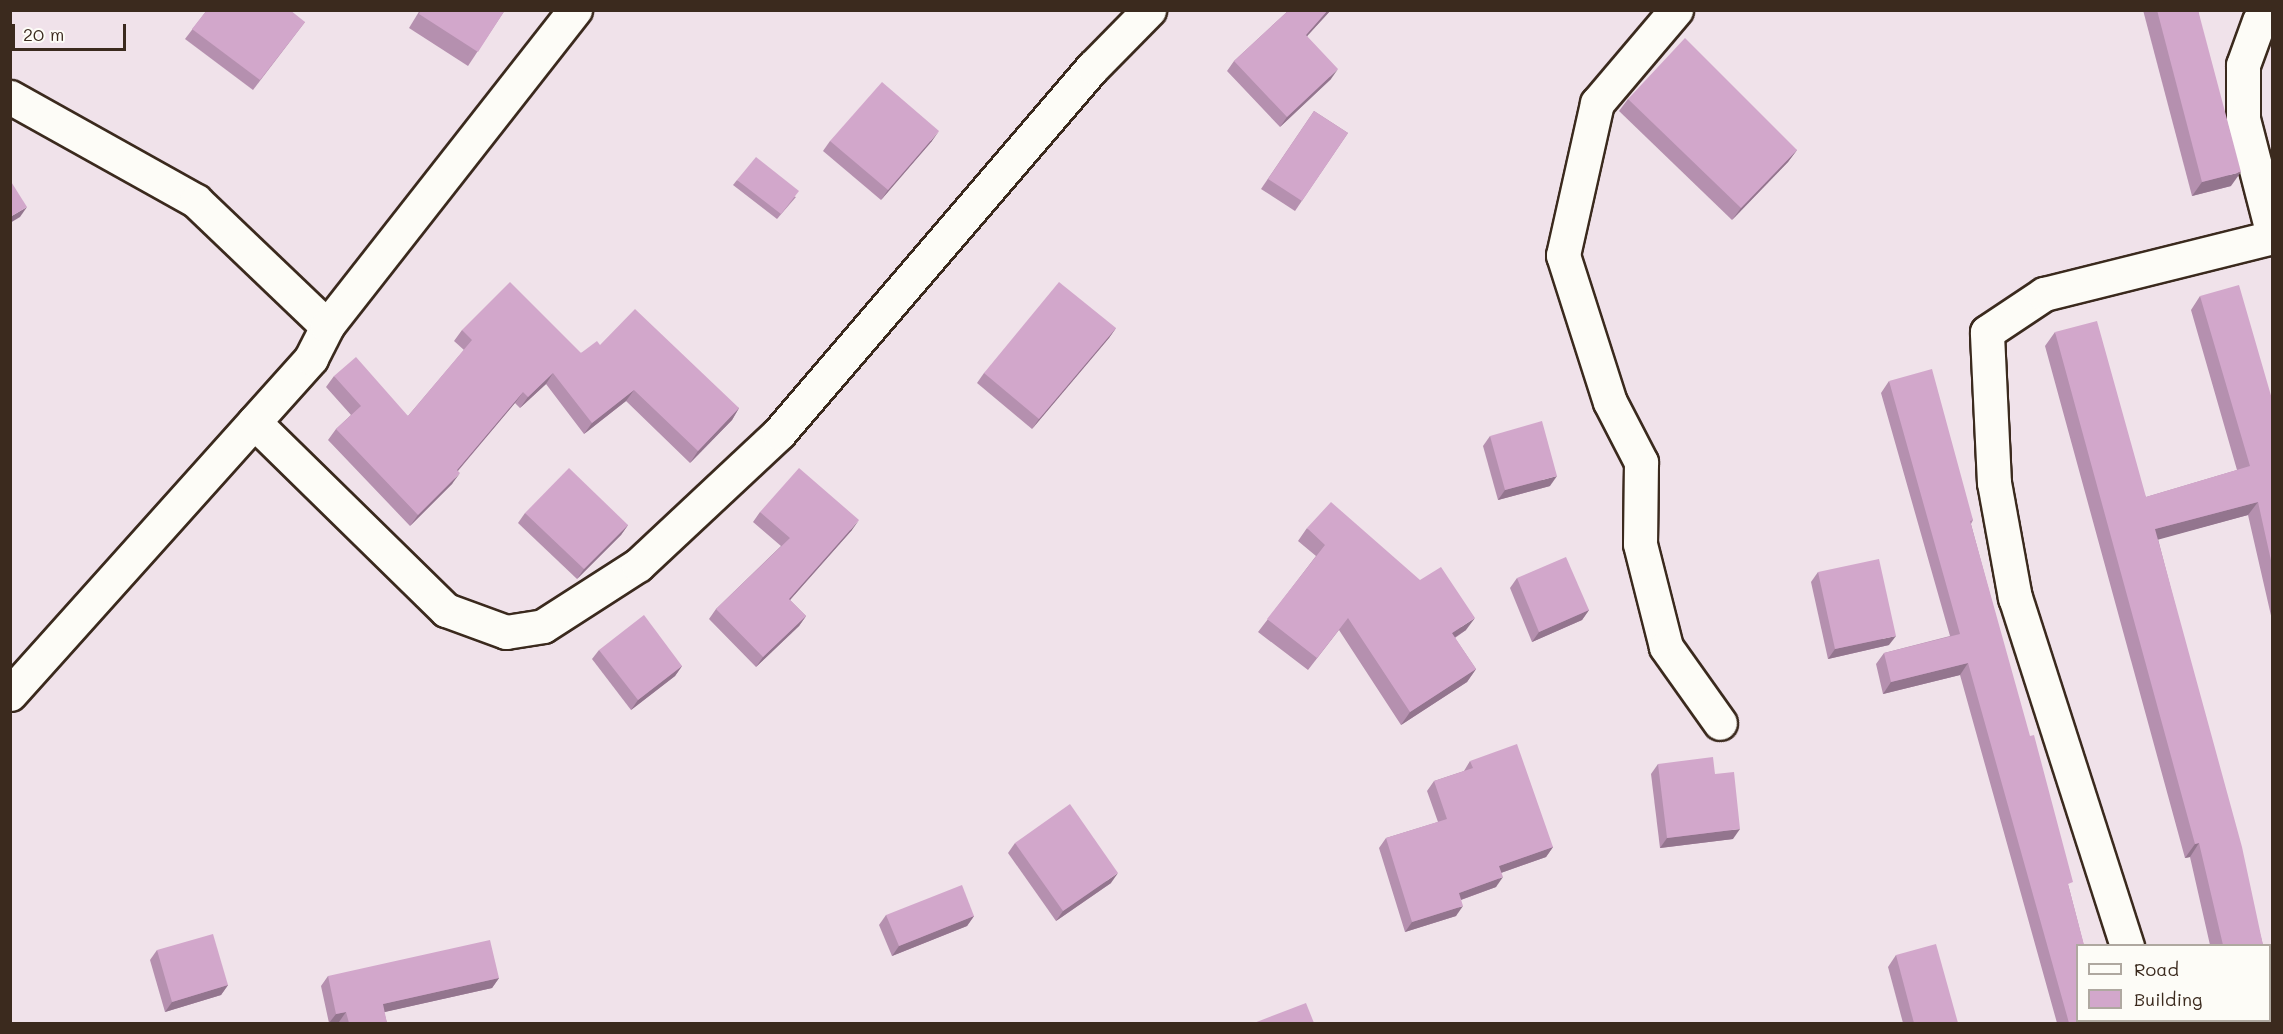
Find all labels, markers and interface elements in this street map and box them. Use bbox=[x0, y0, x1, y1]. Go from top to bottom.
scale bar bbox=[15, 12, 129, 50]
text: 20 m bbox=[23, 22, 64, 46]
legend bbox=[2076, 944, 2271, 1022]
text: Road bbox=[2134, 957, 2179, 981]
text: Building bbox=[2134, 987, 2202, 1011]

